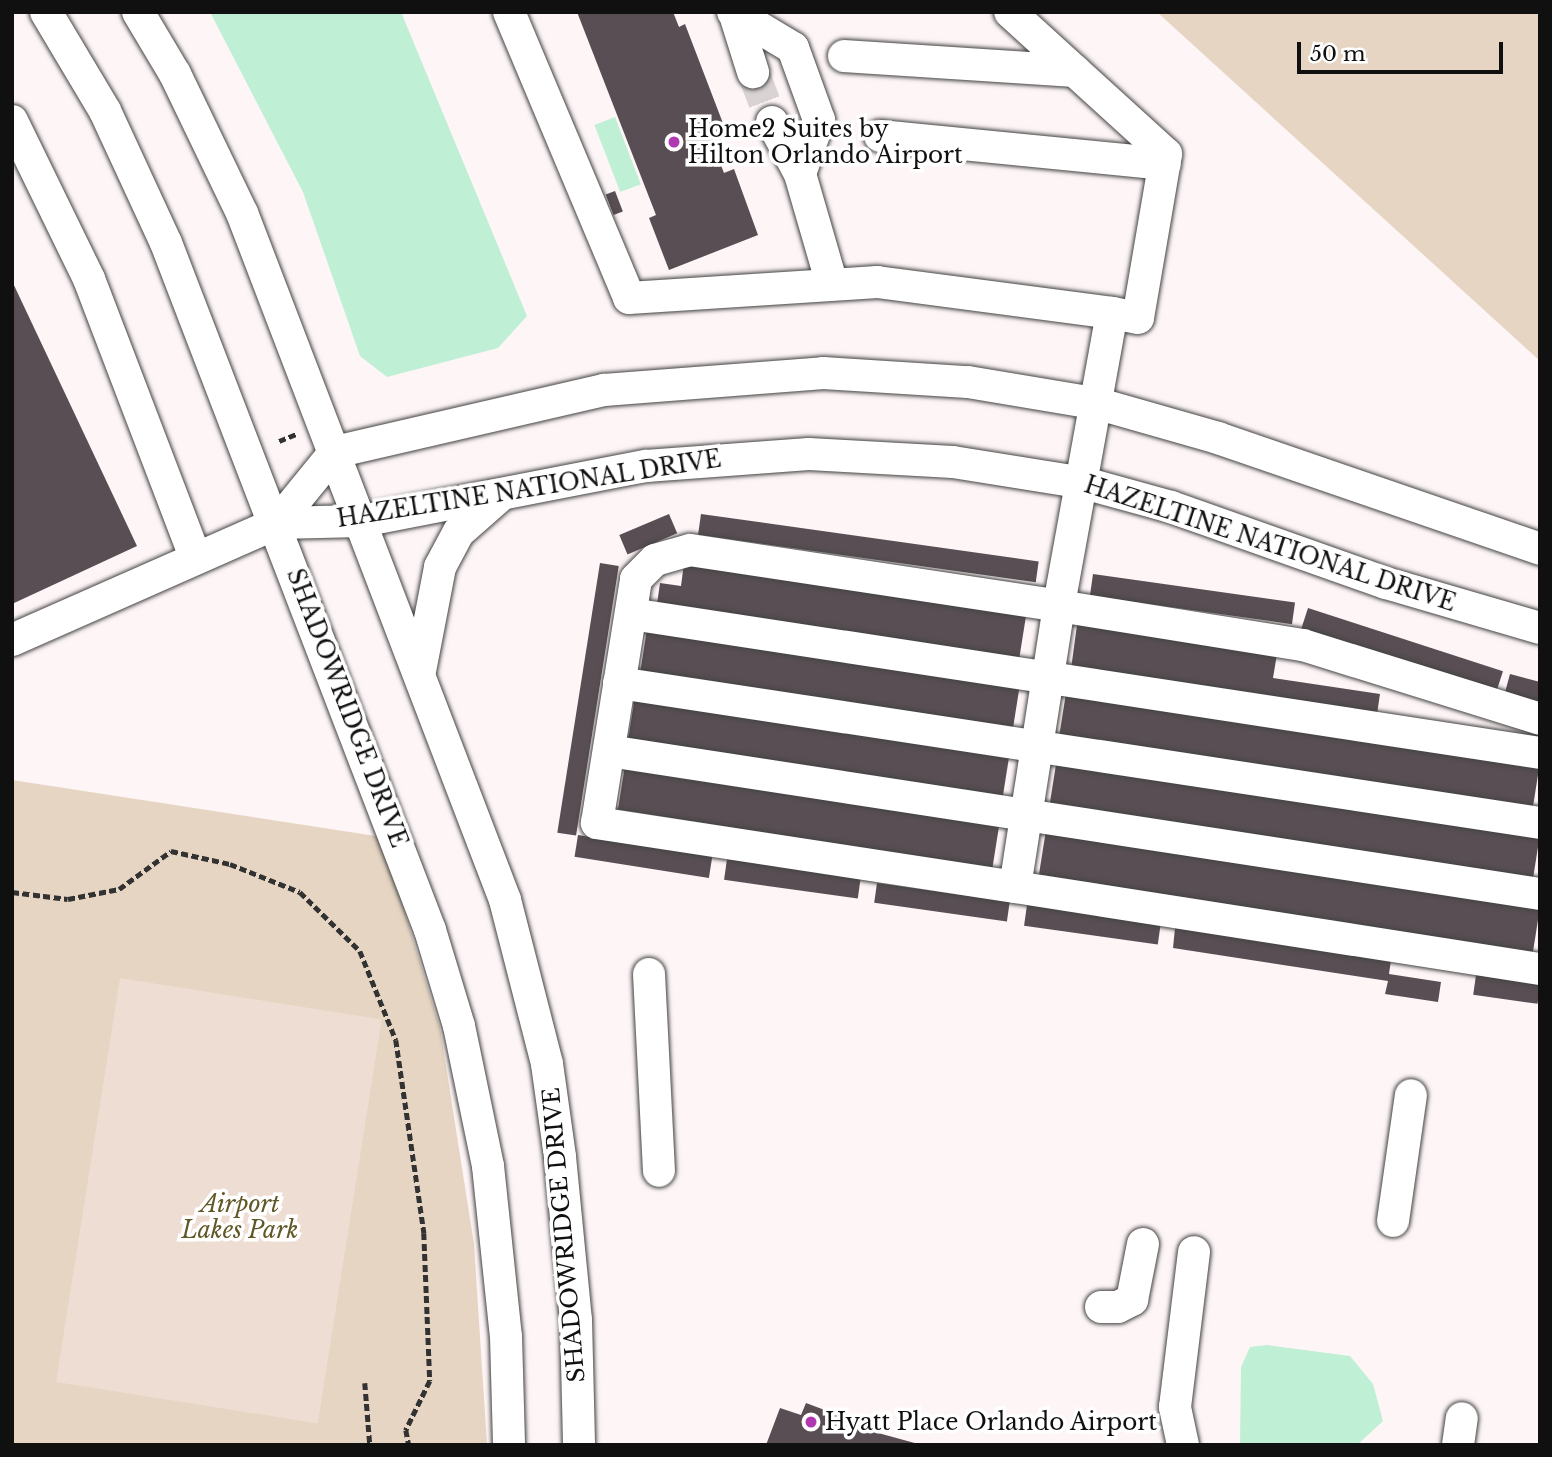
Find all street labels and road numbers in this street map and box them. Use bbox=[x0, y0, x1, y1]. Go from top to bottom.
street label: HAZELTINE NATIONAL DRIVE bbox=[335, 445, 723, 533]
street label: HAZELTINE NATIONAL DRIVE bbox=[1081, 471, 1459, 617]
street label: SHADOWRIDGE DRIVE bbox=[281, 565, 413, 851]
street label: SHADOWRIDGE DRIVE bbox=[537, 1086, 591, 1384]

